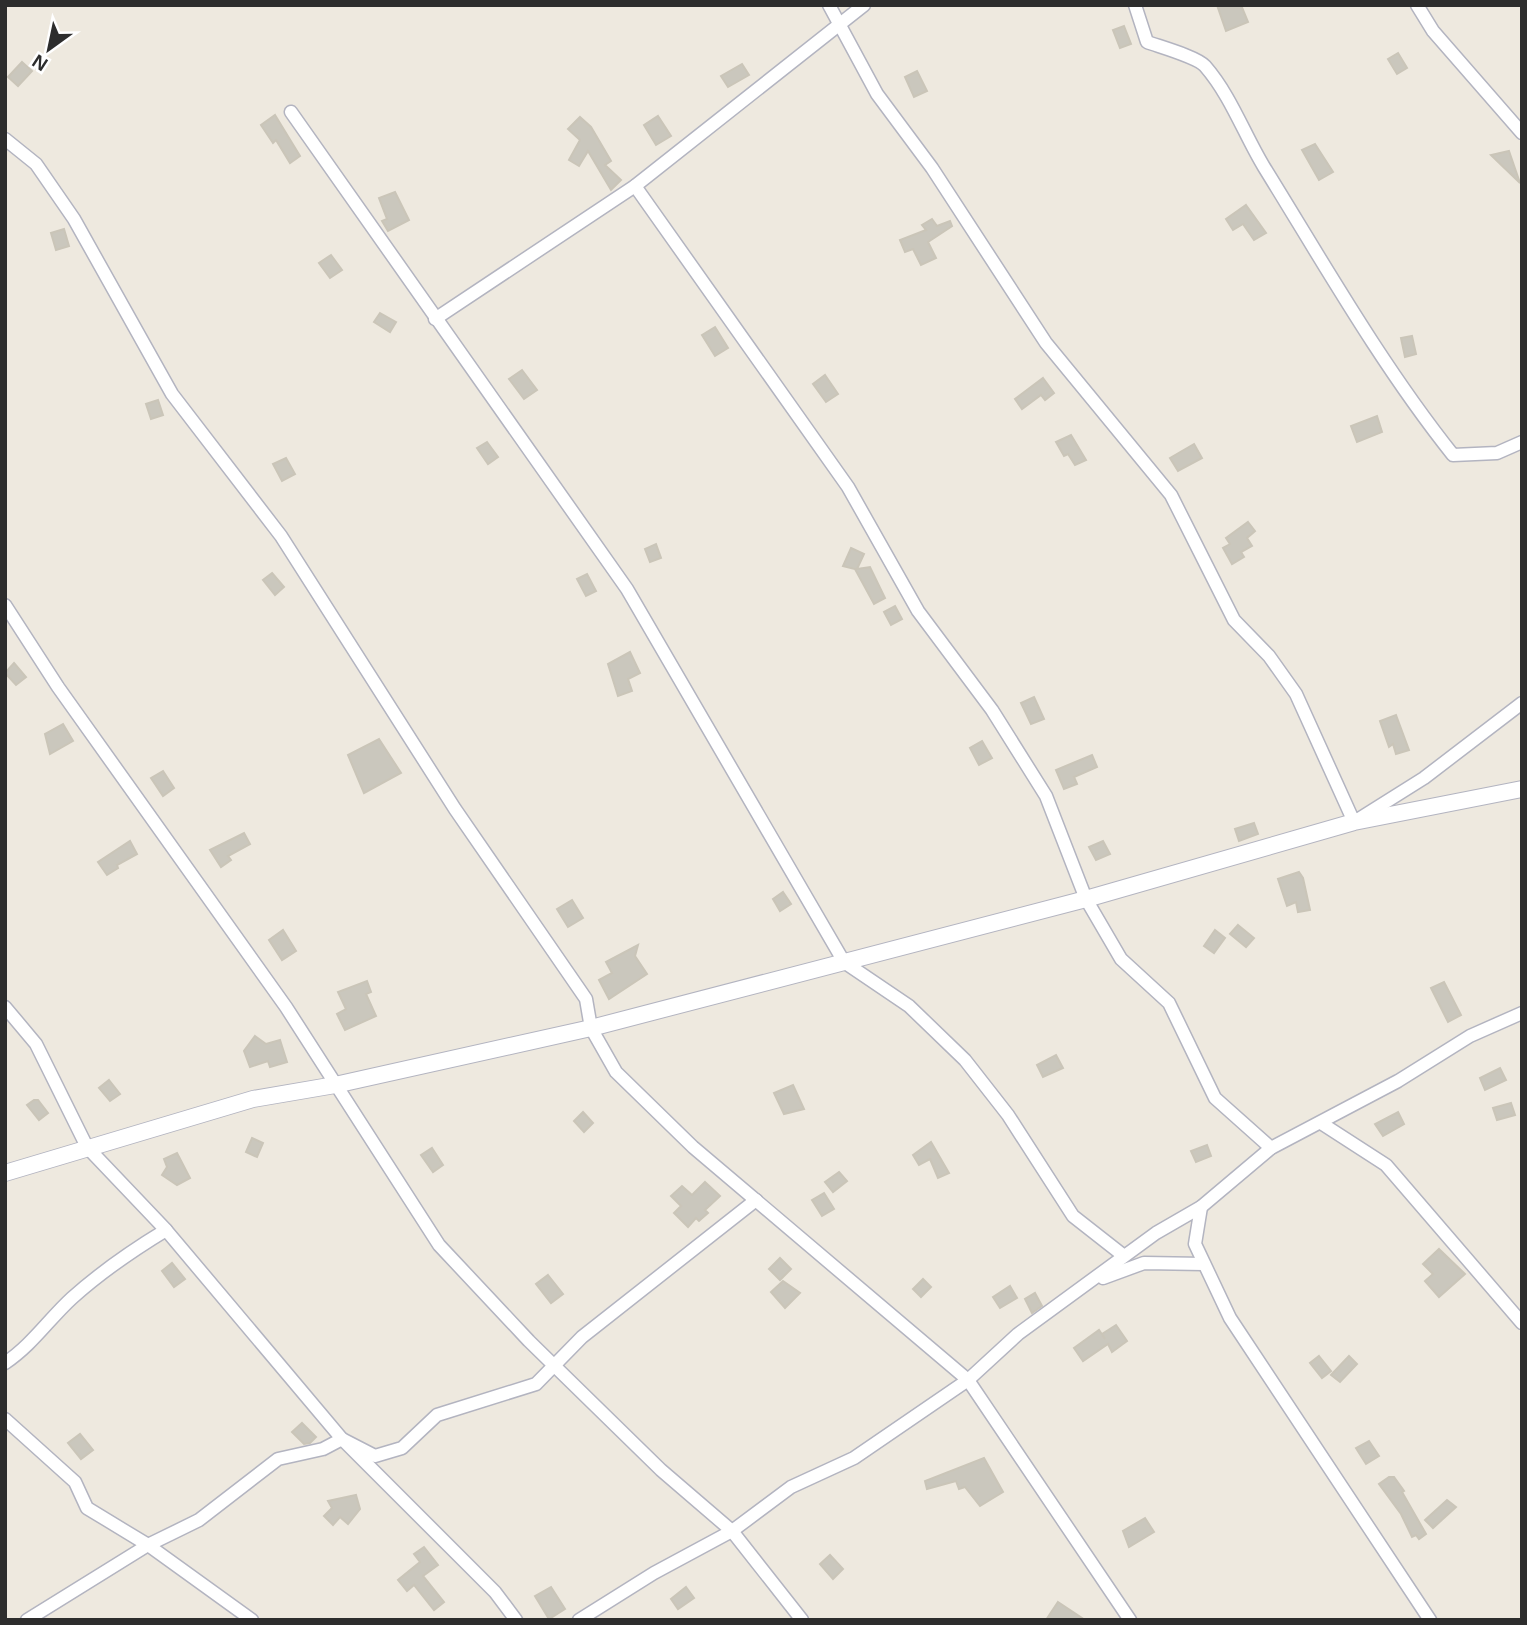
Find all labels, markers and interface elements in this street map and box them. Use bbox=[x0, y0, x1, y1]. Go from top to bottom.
north arrow bbox=[14, 14, 84, 84]
text: N bbox=[29, 50, 51, 75]

